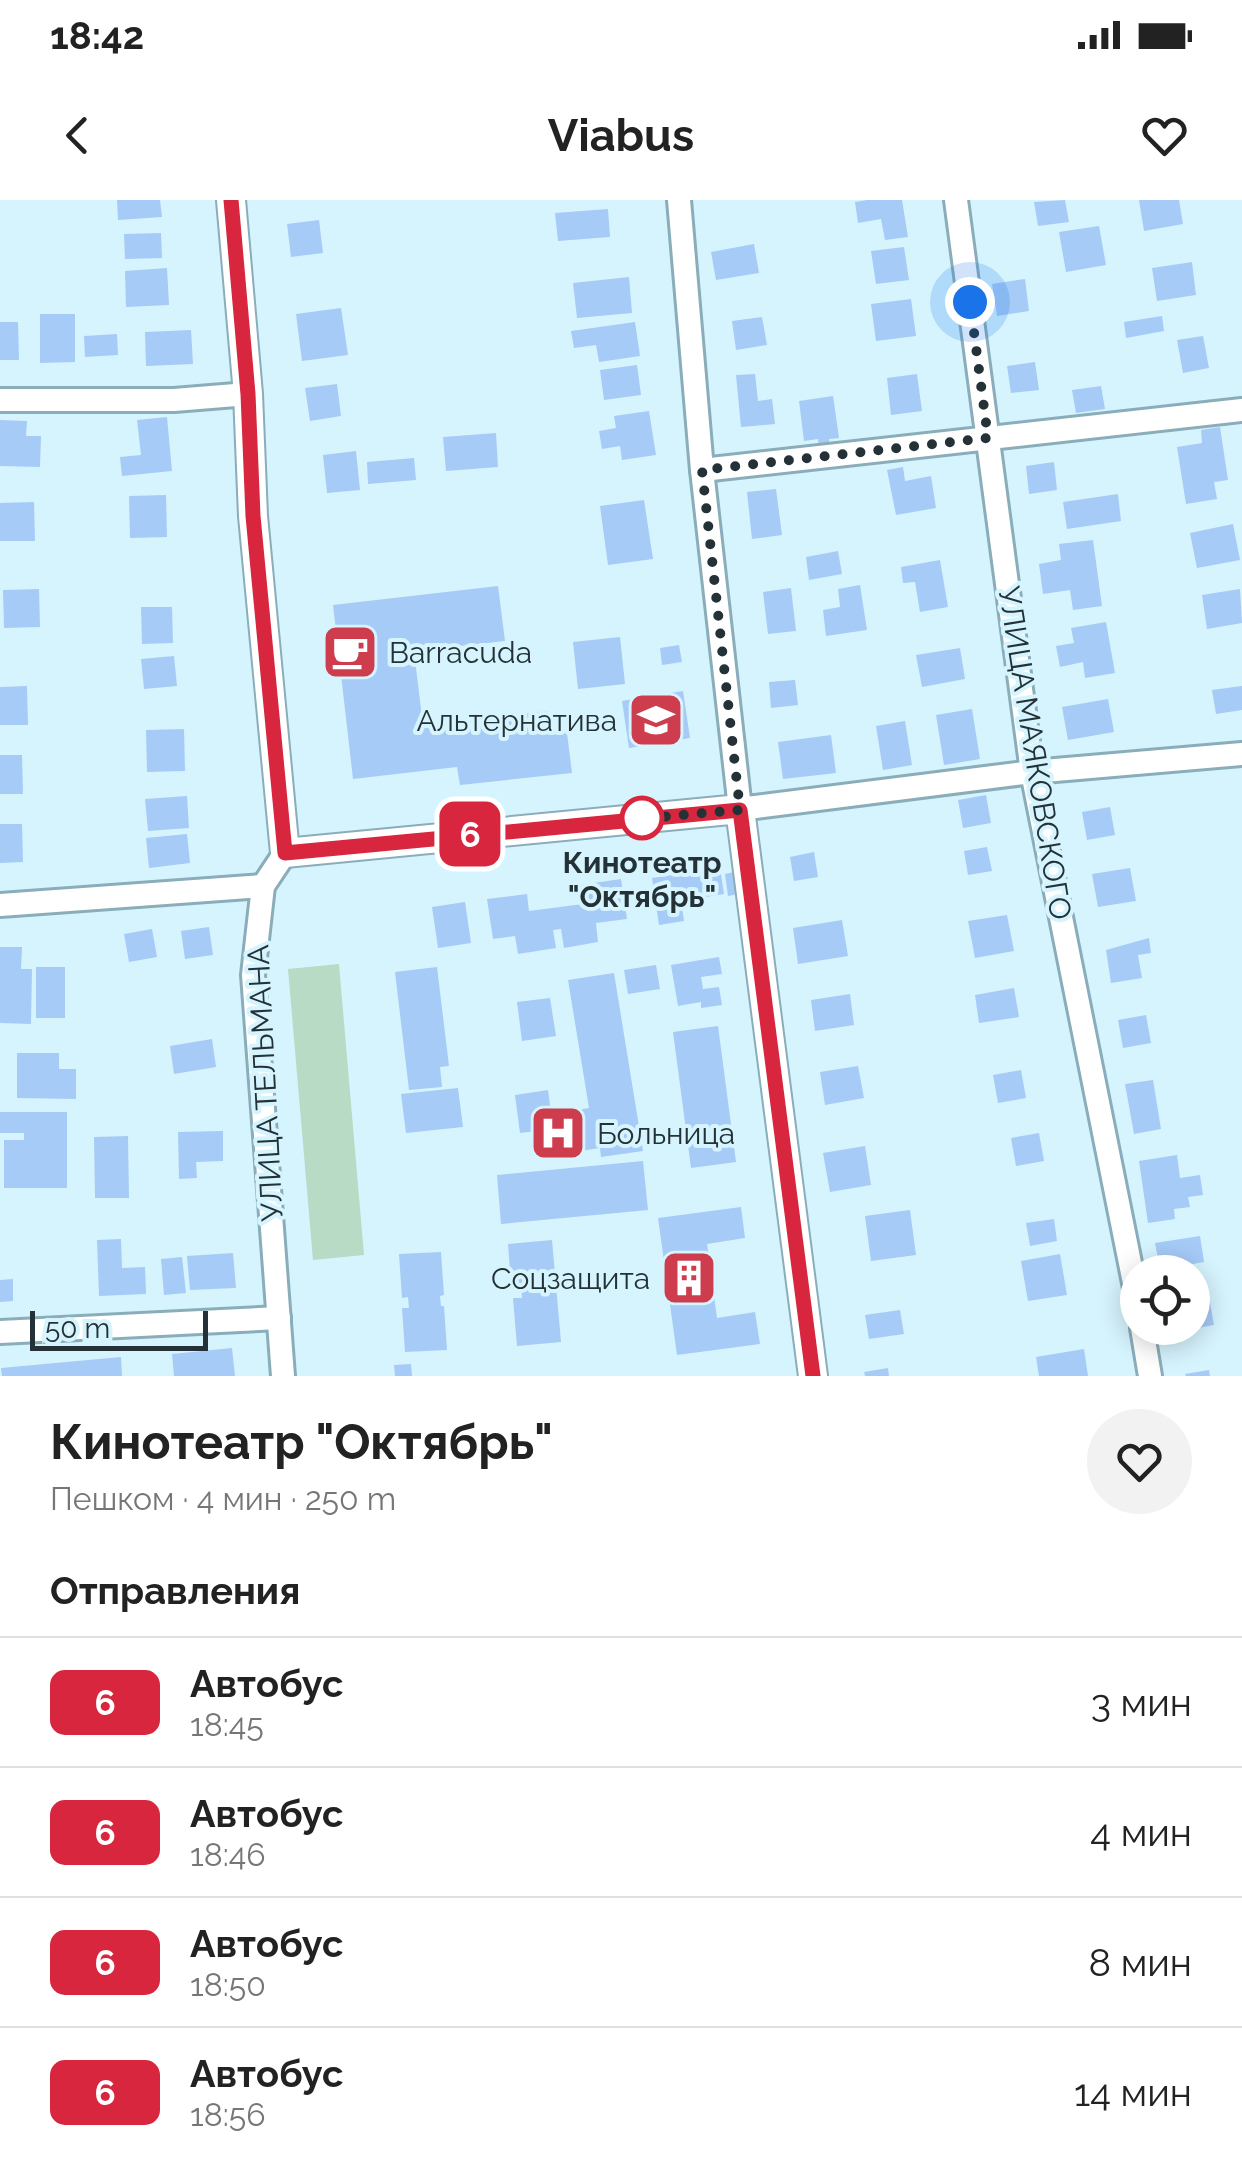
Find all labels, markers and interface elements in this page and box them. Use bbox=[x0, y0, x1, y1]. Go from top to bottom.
text: 18:42 bbox=[50, 13, 144, 58]
icon: back bbox=[50, 108, 105, 163]
icon: heart bbox=[1137, 108, 1192, 163]
text: Viabus bbox=[548, 109, 694, 162]
your location bbox=[945, 277, 995, 327]
street label: УЛИЦА МАЯКОВСКОГО bbox=[991, 584, 1079, 922]
cafe icon: Barracuda bbox=[320, 622, 380, 682]
place label: Barracuda bbox=[389, 635, 532, 670]
school or university icon: Альтернатива bbox=[626, 690, 686, 750]
place label: Альтернатива bbox=[416, 703, 617, 738]
marker: Кинотеатр "Октябрь" bbox=[621, 797, 663, 839]
line badge: 6 bbox=[438, 802, 502, 866]
text: 6 bbox=[459, 814, 481, 855]
place label: Кинотеатр "Октябрь" bbox=[562, 845, 722, 914]
street label: УЛИЦА ТЕЛЬМАНА bbox=[240, 944, 290, 1222]
hospital icon: Больница bbox=[528, 1103, 588, 1163]
place label: Больница bbox=[597, 1116, 735, 1151]
building icon: Соцзащита bbox=[659, 1248, 719, 1308]
map controls bbox=[1120, 1255, 1210, 1345]
button: locate bbox=[1120, 1255, 1210, 1345]
place label: Соцзащита bbox=[491, 1261, 650, 1296]
scale bar bbox=[30, 1306, 208, 1350]
text: 50 m bbox=[45, 1312, 110, 1345]
button: heart bbox=[1087, 1409, 1192, 1514]
text: Кинотеатр "Октябрь" bbox=[50, 1414, 553, 1470]
text: Пешком · 4 мин · 250 m bbox=[50, 1480, 396, 1517]
text: Отправления bbox=[50, 1568, 300, 1613]
text: Автобус bbox=[190, 1661, 344, 1706]
text: 3 мин bbox=[1091, 1680, 1192, 1725]
text: 6 bbox=[94, 1682, 116, 1723]
text: 18:45 bbox=[190, 1706, 264, 1743]
text: Автобус bbox=[190, 1791, 344, 1836]
text: 4 мин bbox=[1090, 1810, 1192, 1855]
text: 6 bbox=[94, 1812, 116, 1853]
text: 18:46 bbox=[190, 1836, 265, 1873]
text: Автобус bbox=[190, 1921, 344, 1966]
text: 8 мин bbox=[1088, 1940, 1192, 1985]
text: 6 bbox=[94, 1942, 116, 1983]
text: 18:50 bbox=[190, 1966, 266, 2003]
text: Автобус bbox=[190, 2051, 344, 2096]
text: 14 мин bbox=[1074, 2070, 1192, 2115]
text: 6 bbox=[94, 2072, 116, 2113]
text: 18:56 bbox=[190, 2096, 265, 2133]

